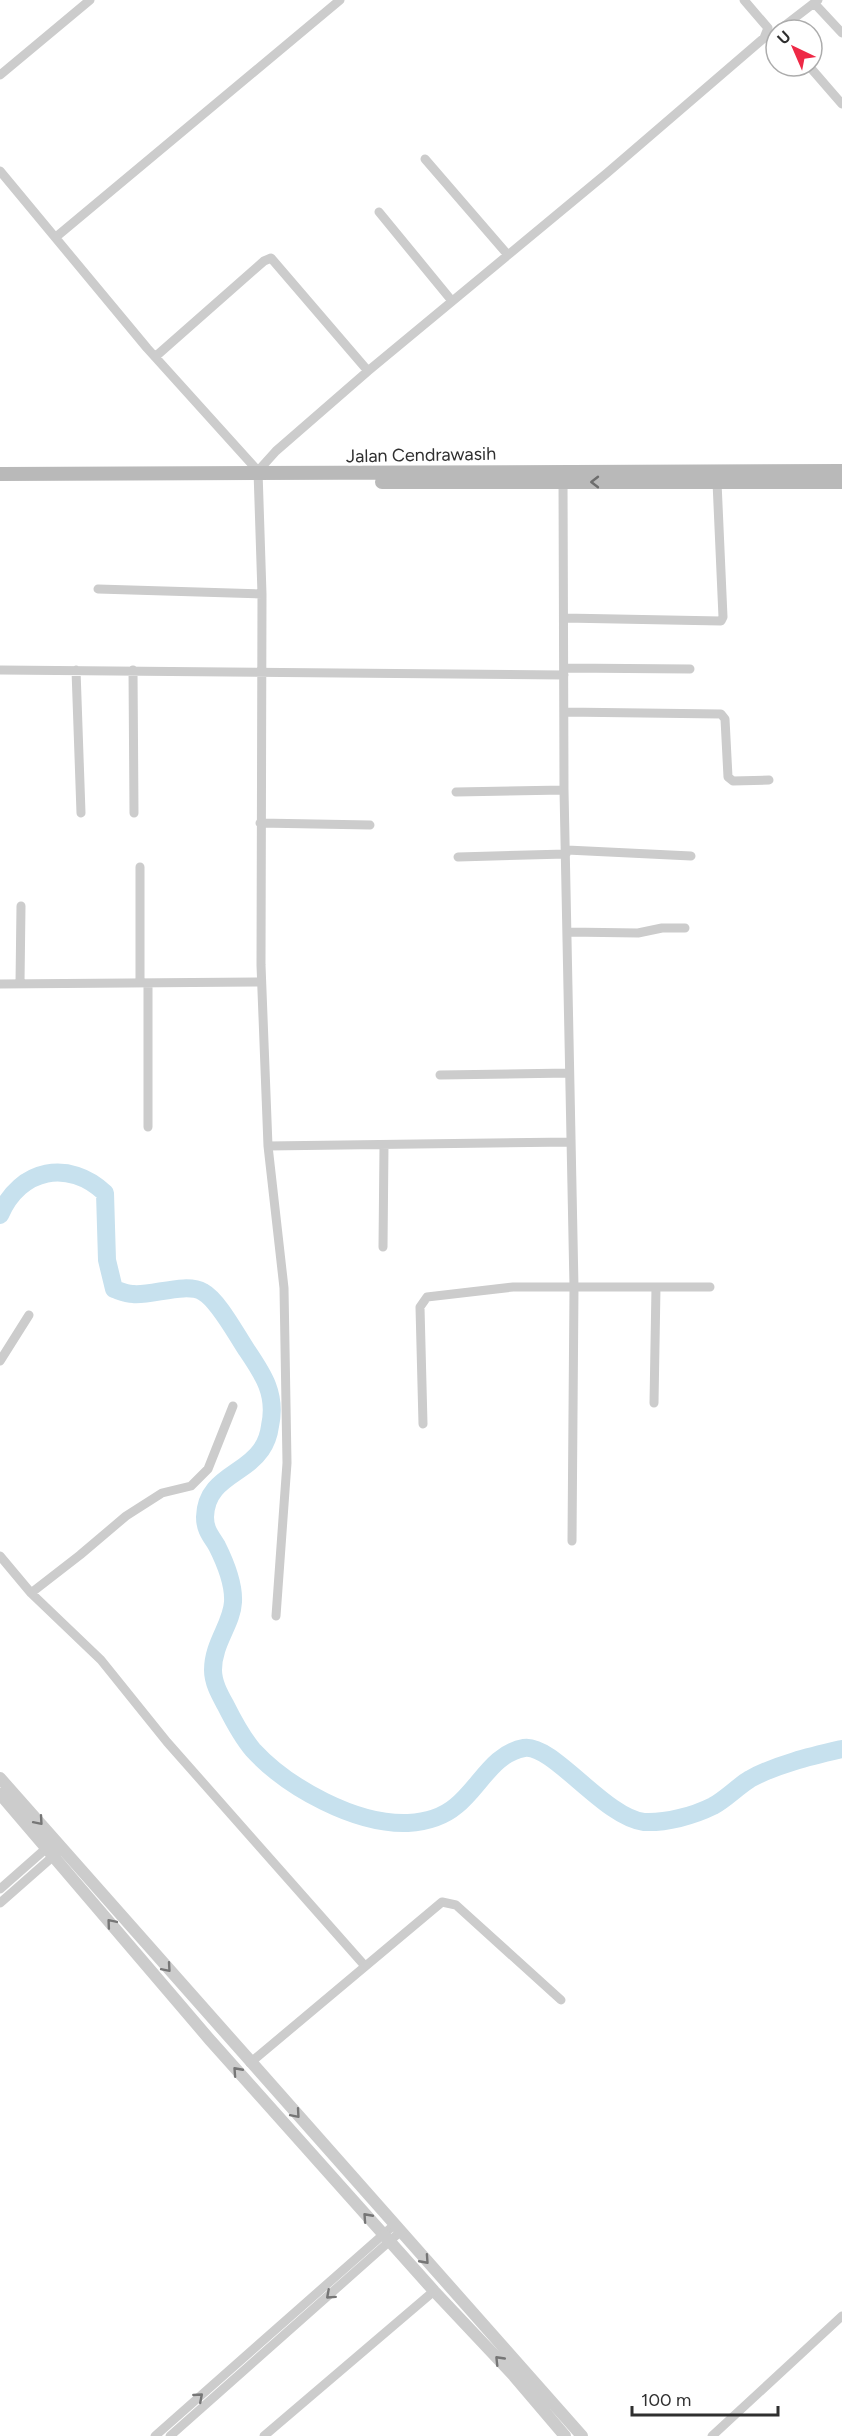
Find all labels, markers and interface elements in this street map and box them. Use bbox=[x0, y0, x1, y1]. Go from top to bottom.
north arrow bbox=[764, 18, 824, 78]
text: U bbox=[773, 27, 795, 48]
street label: Jalan Cendrawasih bbox=[346, 443, 496, 467]
one-way arrow bbox=[590, 476, 599, 488]
one-way arrow bbox=[32, 1815, 43, 1825]
one-way arrow bbox=[107, 1919, 118, 1930]
one-way arrow bbox=[160, 1961, 171, 1972]
one-way arrow bbox=[233, 2067, 244, 2078]
one-way arrow bbox=[289, 2108, 300, 2118]
one-way arrow bbox=[363, 2213, 374, 2224]
one-way arrow bbox=[418, 2253, 429, 2264]
one-way arrow bbox=[326, 2288, 336, 2299]
one-way arrow bbox=[495, 2357, 506, 2367]
scale bar bbox=[632, 2379, 778, 2417]
text: 100 m bbox=[641, 2389, 691, 2411]
one-way arrow bbox=[192, 2393, 203, 2404]

